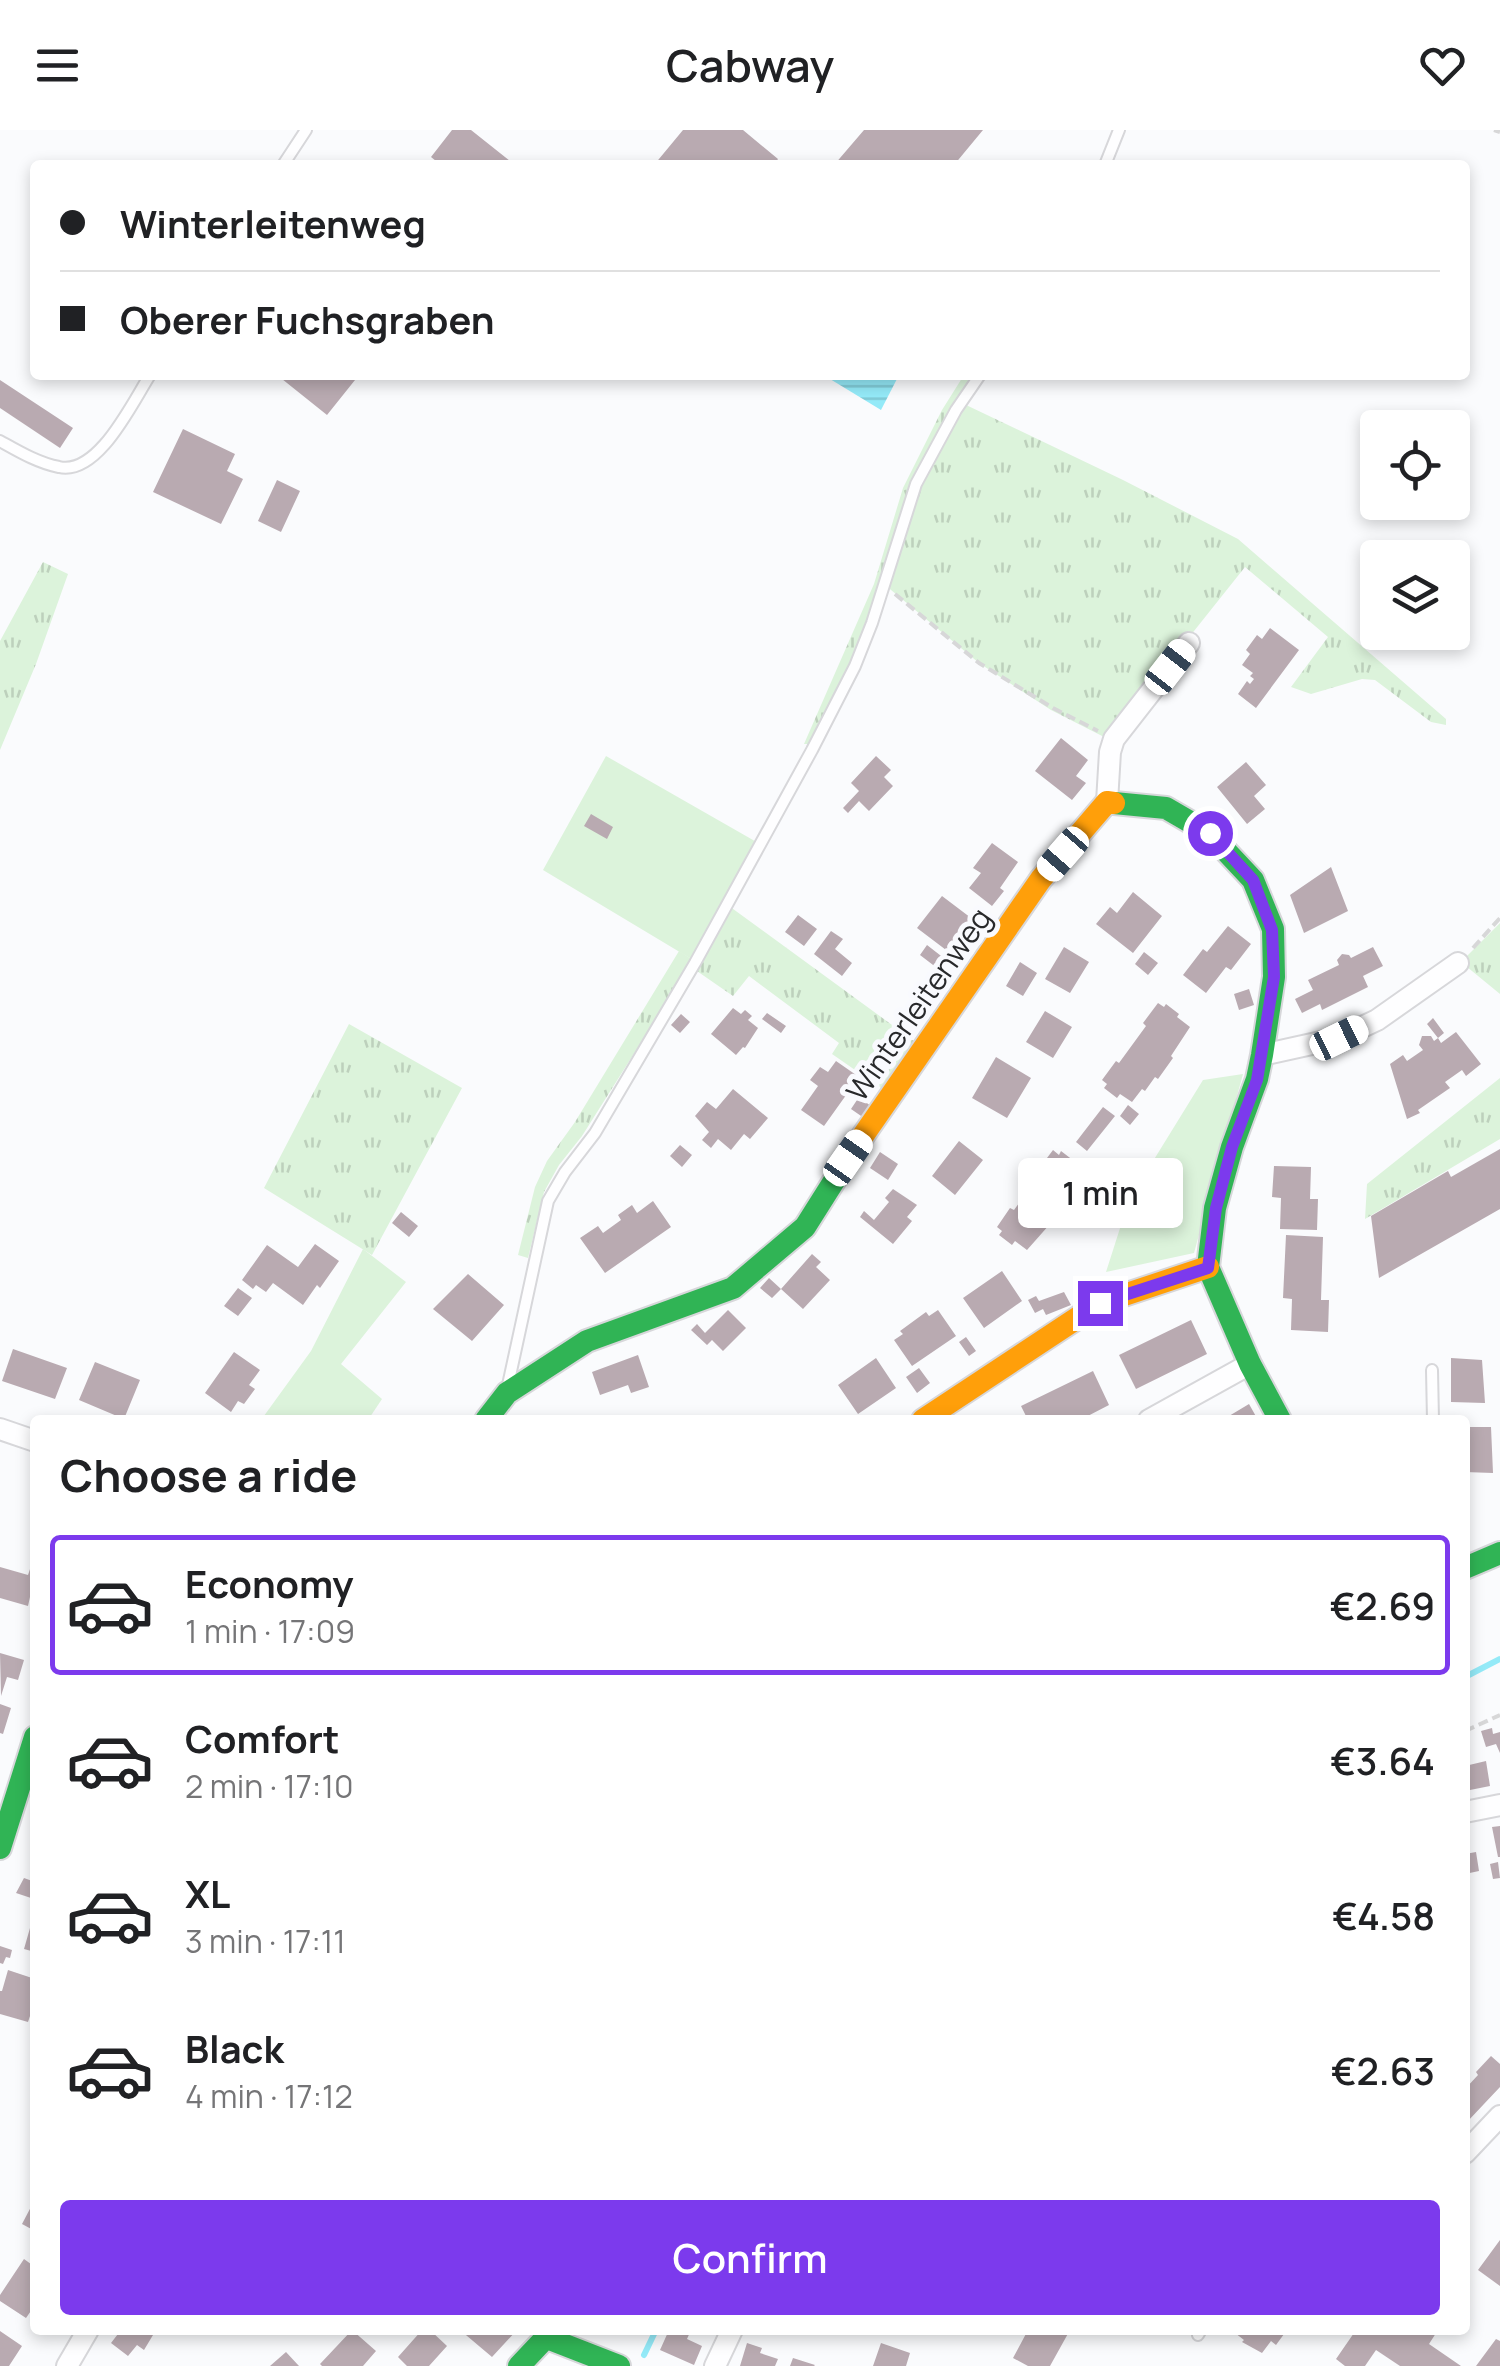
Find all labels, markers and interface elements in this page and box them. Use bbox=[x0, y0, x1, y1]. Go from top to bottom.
text: Cabway bbox=[666, 34, 834, 96]
icon: menu bbox=[30, 38, 85, 93]
icon: heart bbox=[1415, 38, 1470, 93]
text: Winterleitenweg bbox=[120, 197, 426, 249]
text: Oberer Fuchsgraben bbox=[120, 293, 495, 345]
map controls bbox=[1360, 410, 1470, 650]
button: locate bbox=[1360, 410, 1470, 520]
button: layers bbox=[1360, 540, 1470, 650]
car bbox=[1140, 634, 1200, 700]
route start bbox=[1188, 811, 1233, 856]
car bbox=[1032, 822, 1094, 886]
street label: Winterleitenweg bbox=[836, 899, 1000, 1109]
car bbox=[1305, 1011, 1373, 1065]
car bbox=[819, 1125, 877, 1191]
callout: 1 min bbox=[1018, 1158, 1182, 1228]
text: 1 min bbox=[1062, 1171, 1139, 1215]
route end bbox=[1078, 1281, 1123, 1326]
text: Choose a ride bbox=[60, 1444, 357, 1506]
text: Economy bbox=[185, 1557, 354, 1609]
icon: car bbox=[65, 1560, 155, 1650]
text: €2.69 bbox=[1330, 1579, 1435, 1631]
text: 1 min · 17:09 bbox=[185, 1609, 355, 1653]
text: Comfort bbox=[185, 1712, 339, 1764]
icon: car bbox=[65, 1715, 155, 1805]
text: €3.64 bbox=[1330, 1734, 1435, 1786]
text: 2 min · 17:10 bbox=[185, 1764, 353, 1808]
text: XL bbox=[185, 1867, 230, 1919]
icon: car bbox=[65, 1870, 155, 1960]
text: €4.58 bbox=[1332, 1889, 1435, 1941]
text: 3 min · 17:11 bbox=[185, 1919, 346, 1963]
text: Black bbox=[185, 2022, 284, 2074]
icon: car bbox=[65, 2025, 155, 2115]
text: €2.63 bbox=[1331, 2044, 1435, 2096]
text: 4 min · 17:12 bbox=[185, 2074, 353, 2118]
button: Confirm bbox=[60, 2200, 1440, 2315]

